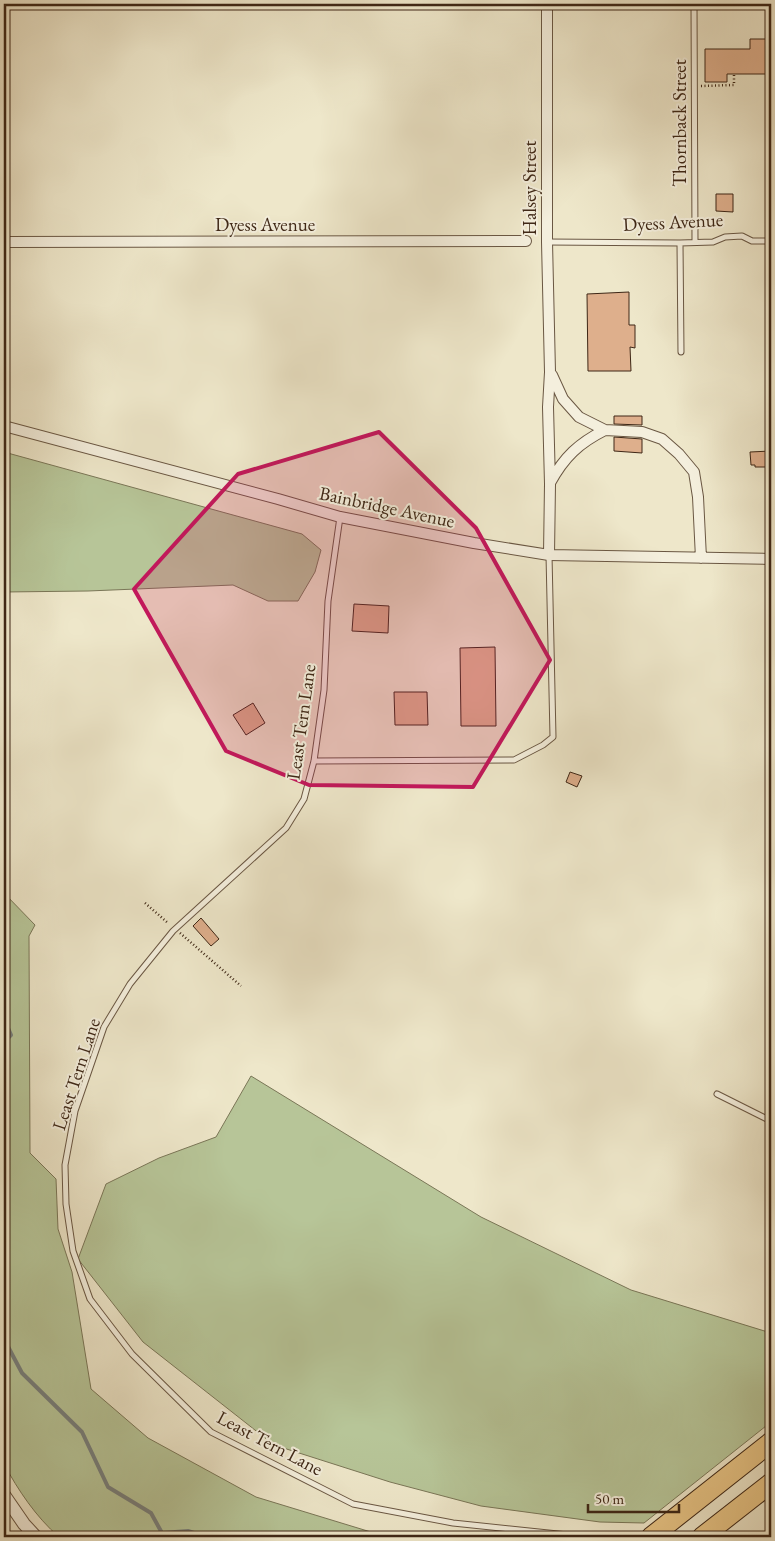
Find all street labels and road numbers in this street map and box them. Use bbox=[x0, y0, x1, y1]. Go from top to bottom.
street label: Thornback Street bbox=[667, 59, 692, 187]
street label: Halsey Street bbox=[517, 140, 542, 235]
street label: Dyess Avenue bbox=[622, 207, 724, 237]
street label: Dyess Avenue bbox=[215, 212, 315, 237]
street label: Bainbridge Avenue bbox=[317, 480, 457, 534]
street label: Least Tern Lane bbox=[281, 663, 321, 781]
street label: Least Tern Lane bbox=[46, 1015, 106, 1133]
street label: Least Tern Lane bbox=[213, 1405, 327, 1481]

